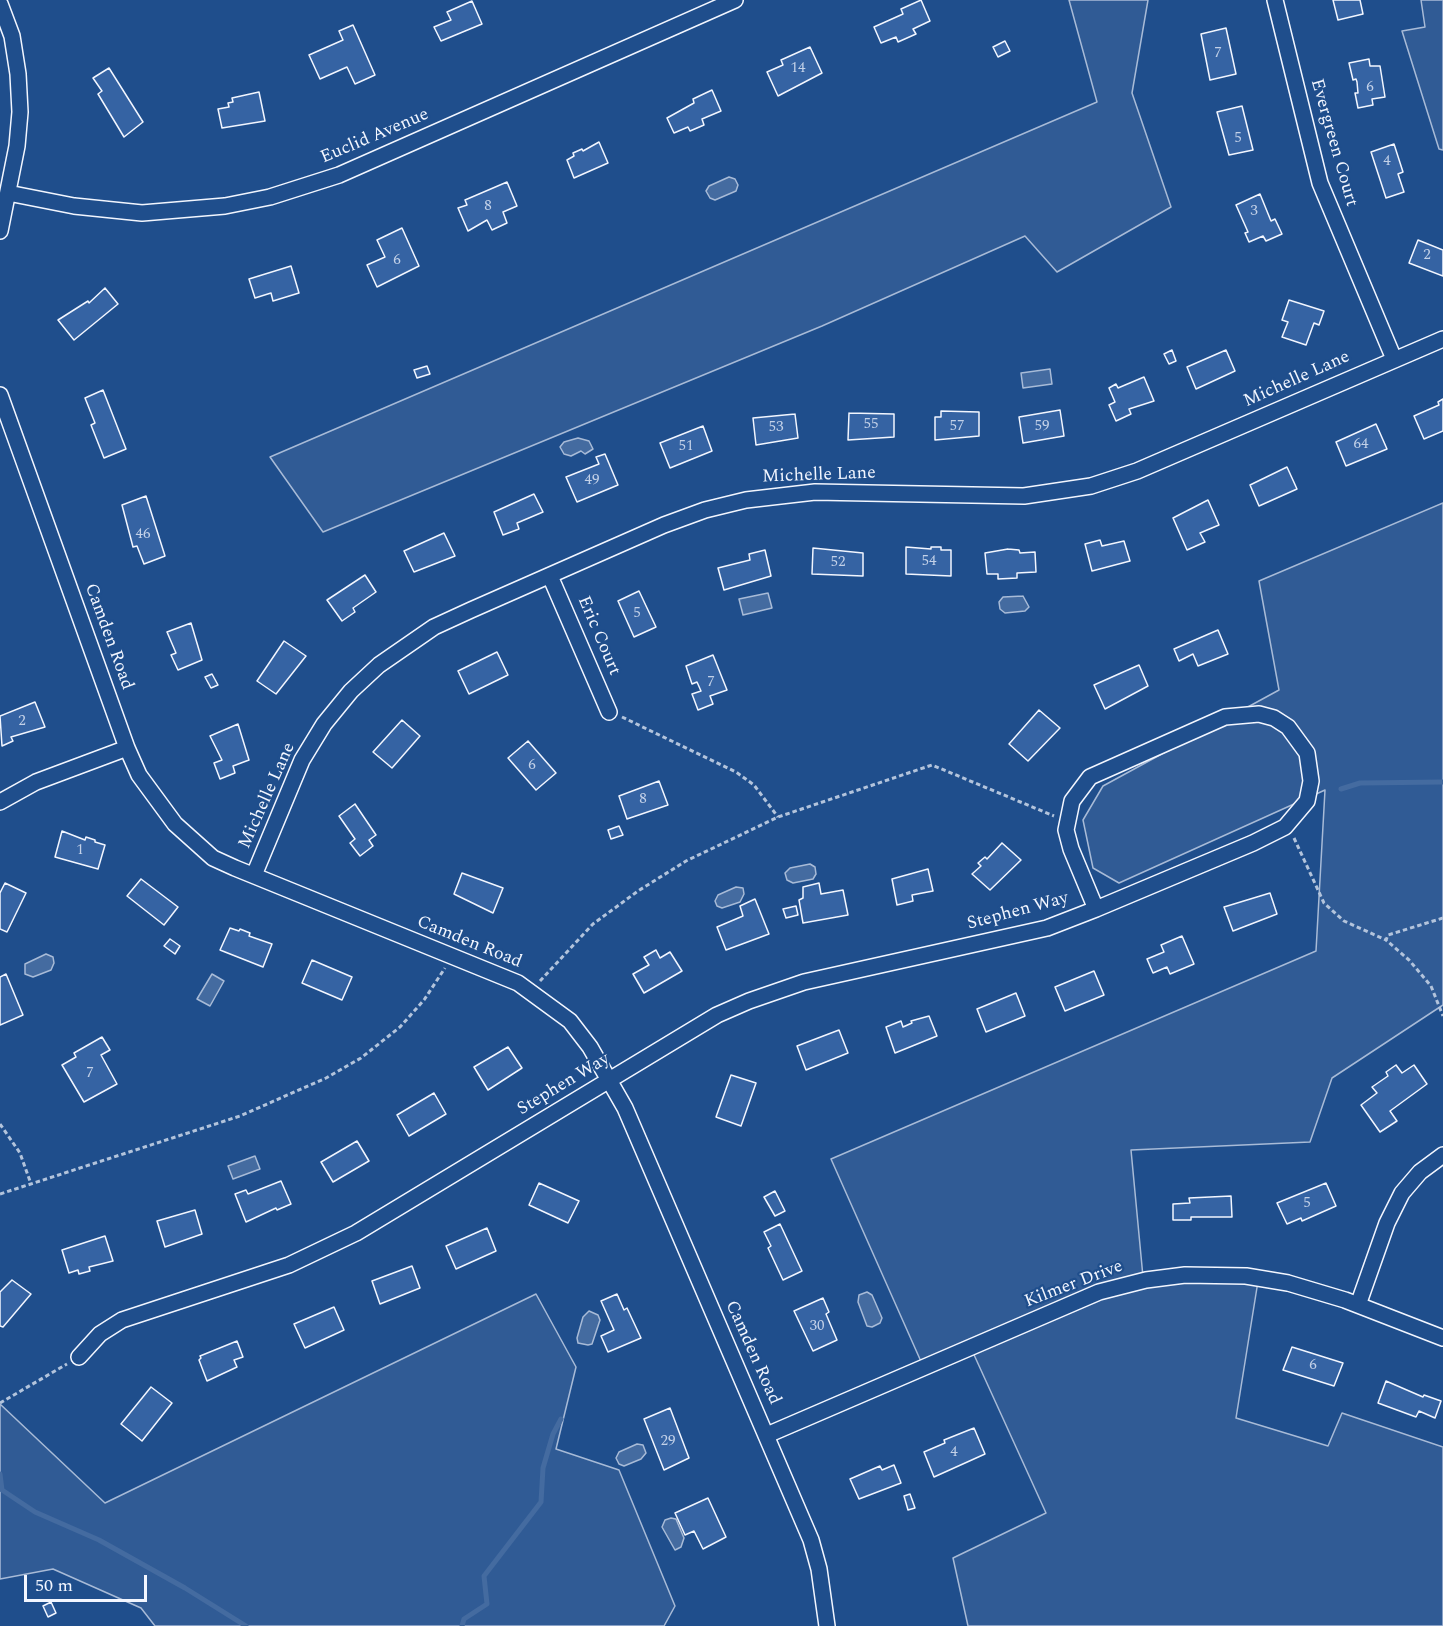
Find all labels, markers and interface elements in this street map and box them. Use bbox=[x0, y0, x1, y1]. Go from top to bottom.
house number: 7 bbox=[1214, 45, 1222, 63]
house number: 14 bbox=[791, 60, 805, 78]
street label: Evergreen Court bbox=[1304, 77, 1362, 209]
house number: 6 bbox=[1366, 79, 1374, 97]
street label: Euclid Avenue bbox=[318, 105, 432, 169]
house number: 5 bbox=[1234, 130, 1242, 148]
house number: 4 bbox=[1383, 153, 1391, 171]
house number: 8 bbox=[484, 198, 492, 216]
house number: 3 bbox=[1250, 203, 1258, 221]
house number: 2 bbox=[1423, 247, 1431, 265]
house number: 6 bbox=[393, 252, 401, 270]
street label: Michelle Lane bbox=[1241, 347, 1353, 413]
house number: 55 bbox=[864, 416, 878, 434]
house number: 57 bbox=[950, 418, 964, 436]
house number: 59 bbox=[1035, 418, 1049, 436]
house number: 53 bbox=[769, 419, 783, 437]
house number: 64 bbox=[1354, 436, 1368, 454]
house number: 51 bbox=[679, 438, 693, 456]
street label: Michelle Lane bbox=[762, 463, 876, 489]
house number: 49 bbox=[585, 472, 599, 490]
house number: 46 bbox=[136, 526, 150, 544]
house number: 54 bbox=[922, 553, 936, 571]
house number: 52 bbox=[831, 554, 845, 572]
street label: Camden Road bbox=[79, 581, 137, 693]
street label: Eric Court bbox=[572, 593, 624, 679]
house number: 5 bbox=[633, 605, 641, 623]
house number: 7 bbox=[707, 674, 715, 692]
house number: 2 bbox=[18, 713, 26, 731]
street label: Michelle Lane bbox=[235, 740, 301, 852]
house number: 6 bbox=[528, 757, 536, 775]
house number: 8 bbox=[639, 791, 647, 809]
house number: 1 bbox=[76, 842, 84, 860]
street label: Stephen Way bbox=[965, 888, 1071, 936]
street label: Camden Road bbox=[413, 912, 525, 974]
street label: Stephen Way bbox=[514, 1049, 614, 1121]
house number: 7 bbox=[86, 1065, 94, 1083]
house number: 5 bbox=[1303, 1195, 1311, 1213]
street label: Kilmer Drive bbox=[1022, 1256, 1126, 1314]
street label: Camden Road bbox=[719, 1298, 785, 1408]
house number: 30 bbox=[810, 1318, 824, 1336]
house number: 6 bbox=[1309, 1357, 1317, 1375]
house number: 29 bbox=[661, 1433, 675, 1451]
house number: 4 bbox=[950, 1444, 958, 1462]
scale bar bbox=[27, 1563, 150, 1601]
text: 50 m bbox=[35, 1572, 73, 1599]

